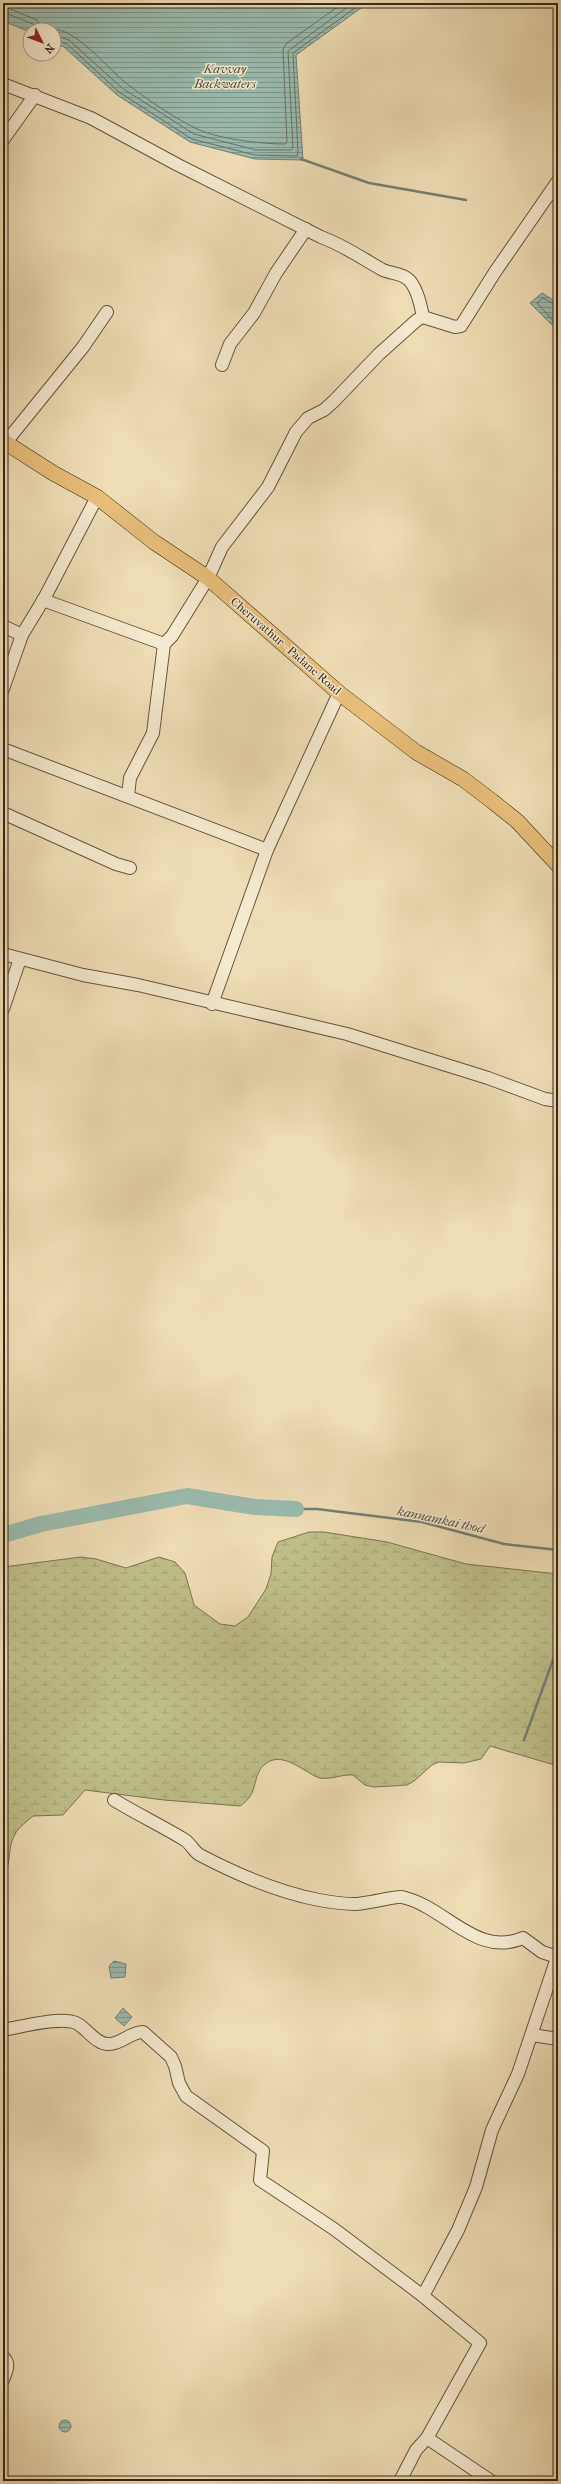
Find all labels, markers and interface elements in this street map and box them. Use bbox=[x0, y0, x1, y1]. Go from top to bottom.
north arrow bbox=[22, 22, 62, 62]
text: N bbox=[41, 41, 57, 56]
water label: Kavvay Backwaters bbox=[193, 61, 257, 91]
street label: Cheruvathur - Padane Road bbox=[228, 594, 344, 698]
water label: kannamkai thod bbox=[395, 1503, 488, 1536]

